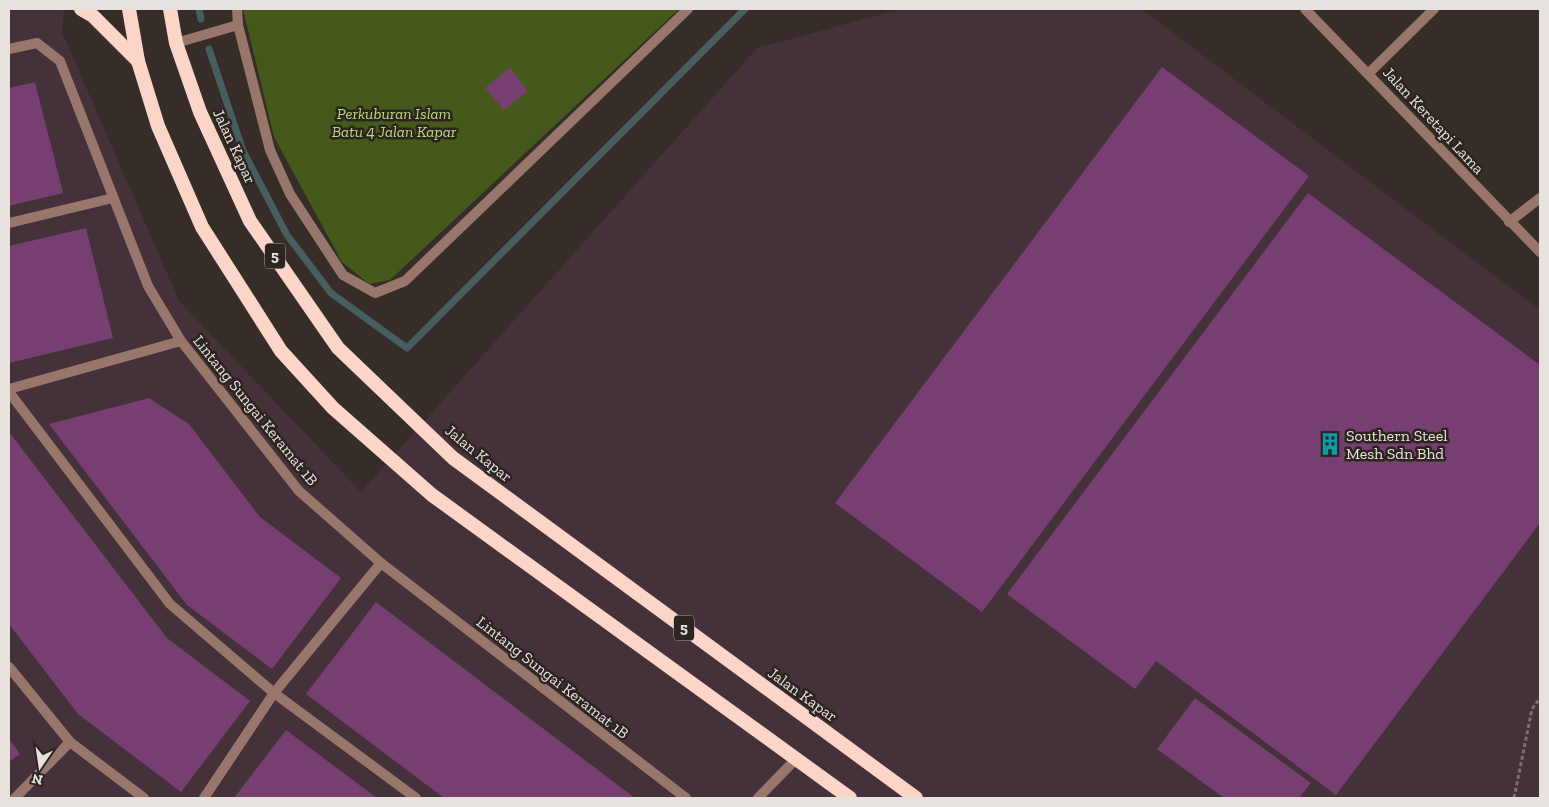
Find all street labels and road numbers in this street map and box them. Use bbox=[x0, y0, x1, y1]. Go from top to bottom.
street label: Jalan Keretapi Lama bbox=[1379, 63, 1488, 178]
street label: Jalan Kapar bbox=[209, 106, 260, 187]
road number: 5 bbox=[265, 244, 285, 268]
street label: Lintang Sungai Keramat 1B bbox=[189, 331, 322, 489]
street label: Jalan Kapar bbox=[441, 421, 516, 486]
street label: Lintang Sungai Keramat 1B bbox=[473, 612, 633, 743]
road number: 5 bbox=[674, 616, 694, 640]
street label: Jalan Kapar bbox=[765, 663, 841, 726]

